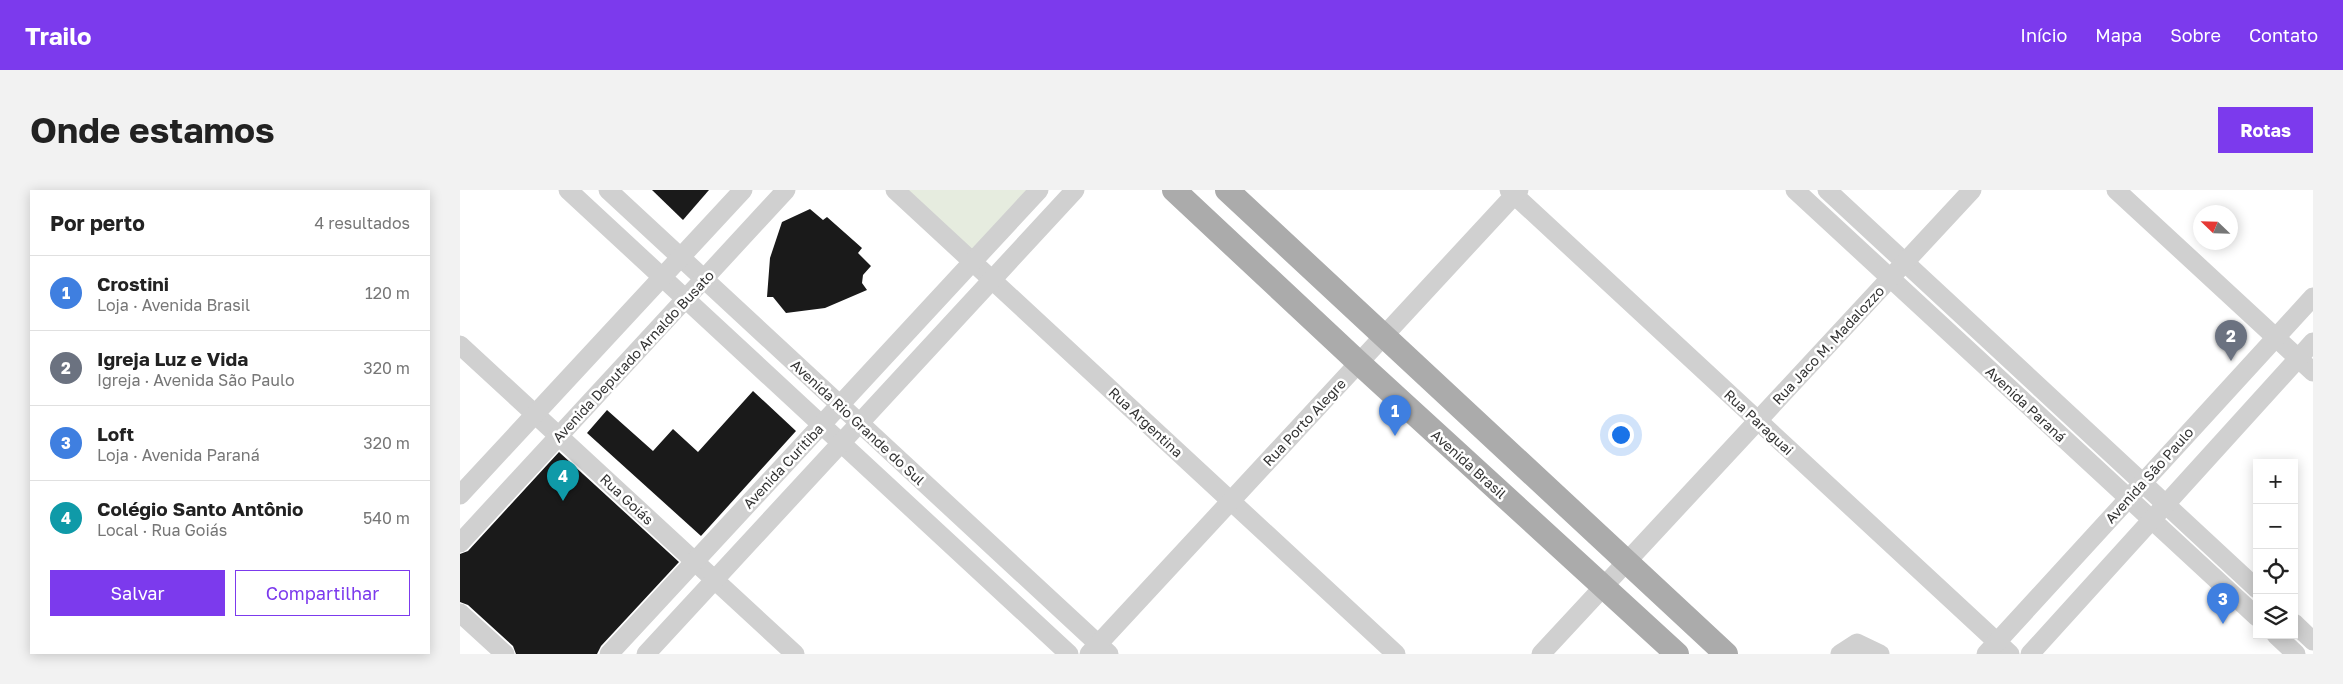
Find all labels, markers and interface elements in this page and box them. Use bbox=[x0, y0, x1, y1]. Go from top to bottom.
text: Trailo bbox=[25, 21, 91, 50]
text: Início bbox=[2020, 24, 2067, 46]
text: Mapa bbox=[2095, 24, 2142, 46]
text: Sobre bbox=[2170, 24, 2221, 46]
text: Contato bbox=[2249, 24, 2318, 46]
button: Rotas bbox=[2218, 107, 2313, 153]
text: Onde estamos bbox=[30, 109, 275, 151]
north arrow bbox=[2193, 205, 2238, 250]
text: Por perto bbox=[50, 210, 145, 236]
text: 4 resultados bbox=[315, 213, 410, 233]
street label: Avenida Deputado Arnaldo Busato bbox=[549, 267, 717, 445]
text: Crostini bbox=[97, 272, 169, 295]
street label: Rua Jaco M. Madalozzo bbox=[1769, 282, 1887, 408]
text: 1 bbox=[62, 283, 70, 303]
text: 120 m bbox=[365, 283, 410, 303]
text: Loja · Avenida Brasil bbox=[97, 295, 250, 315]
pin: 2 bbox=[2215, 320, 2247, 361]
text: Igreja Luz e Vida bbox=[97, 347, 248, 370]
street label: Avenida Rio Grande do Sul bbox=[788, 356, 928, 488]
text: 2 bbox=[61, 358, 71, 378]
text: 320 m bbox=[363, 358, 410, 378]
street label: Avenida Paraná bbox=[1982, 363, 2070, 445]
text: Igreja · Avenida São Paulo bbox=[97, 370, 295, 390]
street label: Rua Porto Alegre bbox=[1259, 375, 1349, 469]
street label: Rua Argentina bbox=[1105, 383, 1187, 461]
street label: Rua Paraguai bbox=[1721, 386, 1797, 458]
pin: 1 bbox=[1379, 395, 1411, 436]
street label: Avenida Curitiba bbox=[739, 420, 827, 512]
text: Loft bbox=[97, 422, 134, 445]
your location bbox=[1608, 422, 1634, 448]
street label: Avenida São Paulo bbox=[2101, 423, 2197, 527]
street label: Avenida Brasil bbox=[1428, 426, 1510, 502]
text: 3 bbox=[61, 433, 71, 453]
text: 320 m bbox=[363, 433, 410, 453]
text: Loja · Avenida Paraná bbox=[97, 445, 260, 465]
map controls bbox=[2253, 459, 2298, 639]
button: + bbox=[2253, 459, 2298, 504]
pin: 4 bbox=[547, 460, 579, 501]
street label: Rua Goiás bbox=[597, 470, 657, 528]
text: Colégio Santo Antônio bbox=[97, 497, 303, 520]
button: − bbox=[2253, 504, 2298, 549]
text: 4 bbox=[61, 508, 71, 528]
text: 540 m bbox=[363, 508, 410, 528]
text: Local · Rua Goiás bbox=[97, 520, 227, 540]
button: locate bbox=[2253, 549, 2298, 594]
button: Salvar bbox=[50, 570, 225, 616]
button: Compartilhar bbox=[235, 570, 410, 616]
pin: 3 bbox=[2207, 583, 2239, 624]
button: layers bbox=[2253, 594, 2298, 639]

